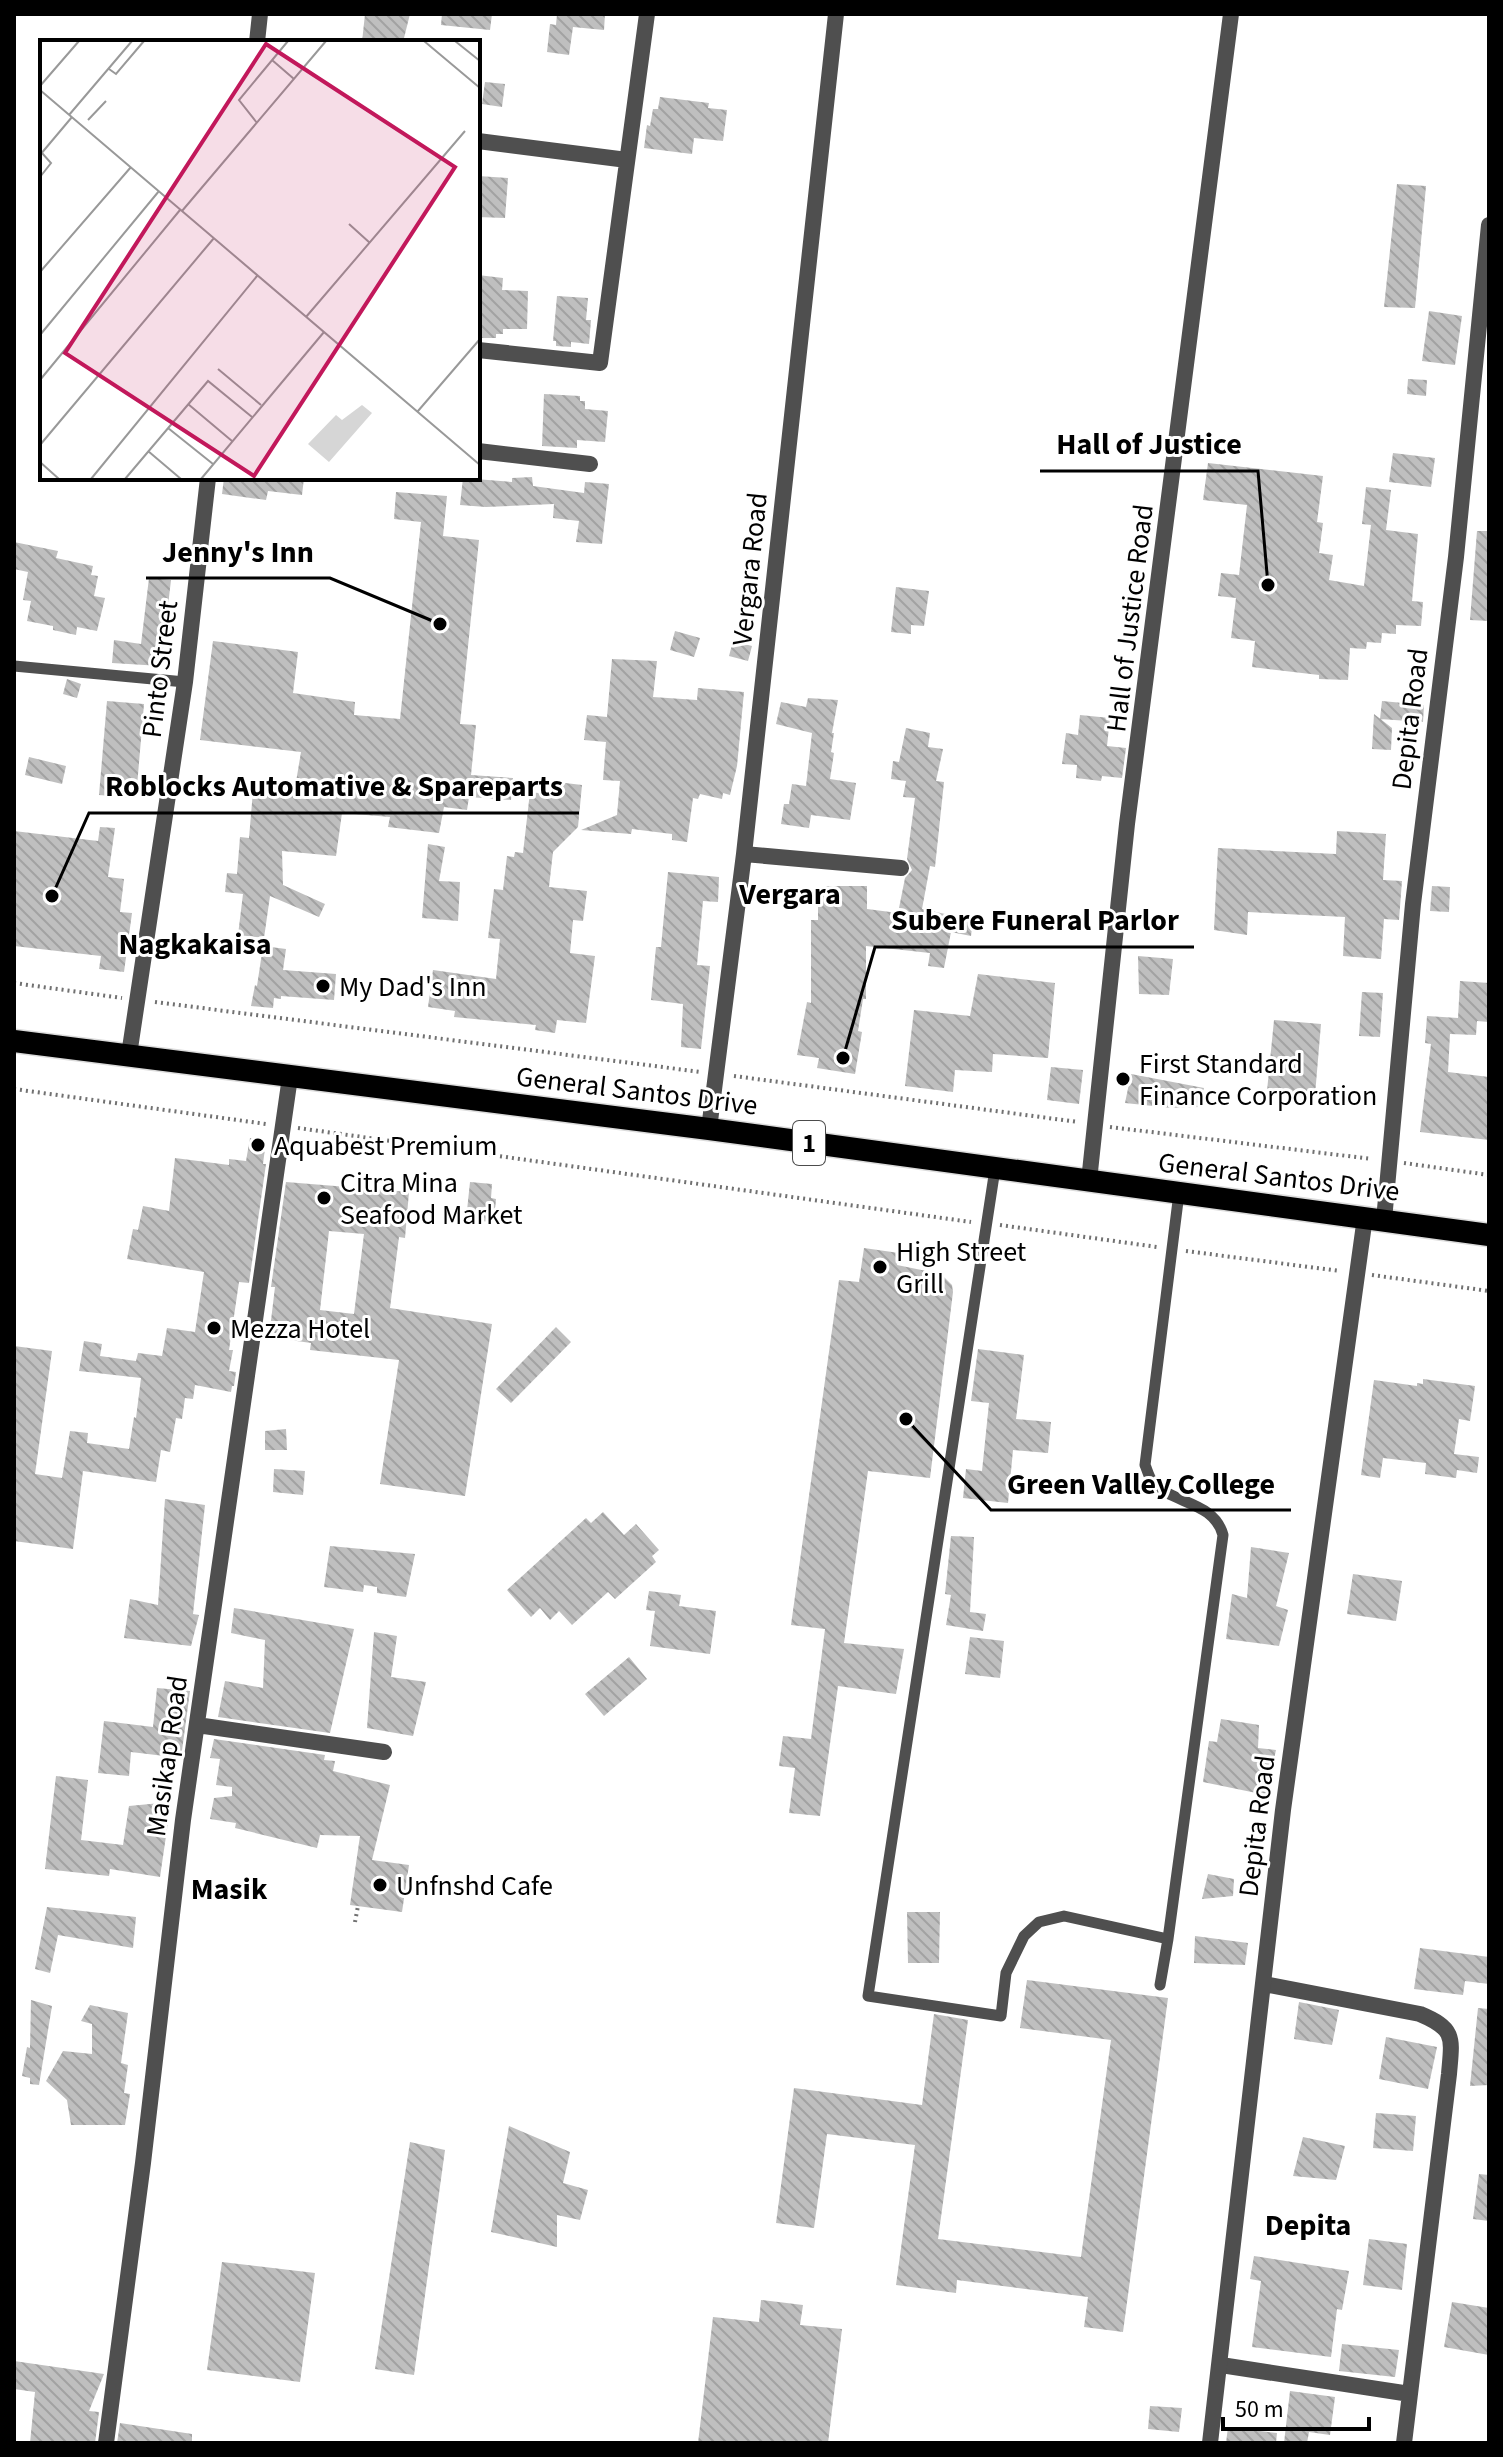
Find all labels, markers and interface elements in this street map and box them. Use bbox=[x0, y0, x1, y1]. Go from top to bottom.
inset map bbox=[40, 40, 480, 480]
callout: Hall of Justice bbox=[1040, 417, 1258, 471]
text: Hall of Justice bbox=[1056, 423, 1242, 466]
street label: Vergara Road bbox=[722, 490, 778, 648]
street label: Hall of Justice Road bbox=[1096, 502, 1164, 734]
callout: Jenny's Inn bbox=[146, 524, 330, 578]
text: Jenny's Inn bbox=[162, 531, 314, 574]
street label: Pinto Street bbox=[132, 598, 188, 740]
street label: Depita Road bbox=[1381, 646, 1439, 792]
callout: Roblocks Automative & Spareparts bbox=[89, 759, 579, 813]
text: Roblocks Automative & Spareparts bbox=[105, 765, 563, 808]
district label: Vergara bbox=[738, 873, 841, 916]
callout: Subere Funeral Parlor bbox=[875, 893, 1194, 947]
text: Subere Funeral Parlor bbox=[891, 899, 1179, 942]
district label: Nagkakaisa bbox=[118, 923, 272, 966]
place label: My Dad's Inn bbox=[339, 967, 487, 1007]
marker: My Dad's Inn bbox=[314, 977, 332, 995]
place label: First Standard Finance Corporation bbox=[1139, 1044, 1377, 1116]
street label: General Santos Drive bbox=[514, 1056, 760, 1126]
marker: First Standard Finance Corporation bbox=[1114, 1070, 1132, 1088]
road number: 1 bbox=[793, 1121, 825, 1165]
place label: Aquabest Premium bbox=[274, 1126, 497, 1166]
marker: Aquabest Premium bbox=[249, 1136, 267, 1154]
street label: General Santos Drive bbox=[1156, 1142, 1402, 1212]
place label: Citra Mina Seafood Market bbox=[340, 1163, 523, 1235]
marker: Citra Mina Seafood Market bbox=[315, 1189, 333, 1207]
place label: High Street Grill bbox=[896, 1232, 1027, 1304]
marker: High Street Grill bbox=[871, 1258, 889, 1276]
place label: Mezza Hotel bbox=[230, 1309, 370, 1349]
marker: Mezza Hotel bbox=[205, 1319, 223, 1337]
callout: Green Valley College bbox=[991, 1456, 1291, 1510]
text: Green Valley College bbox=[1007, 1463, 1275, 1506]
street label: Masikap Road bbox=[136, 1673, 198, 1839]
street label: Depita Road bbox=[1228, 1753, 1286, 1899]
place label: Unfnshd Cafe bbox=[396, 1866, 553, 1906]
district label: Masik bbox=[191, 1868, 268, 1911]
marker: Unfnshd Cafe bbox=[371, 1876, 389, 1894]
district label: Depita bbox=[1265, 2204, 1351, 2247]
scale bar bbox=[1223, 2381, 1369, 2431]
text: 50 m bbox=[1235, 2392, 1284, 2427]

